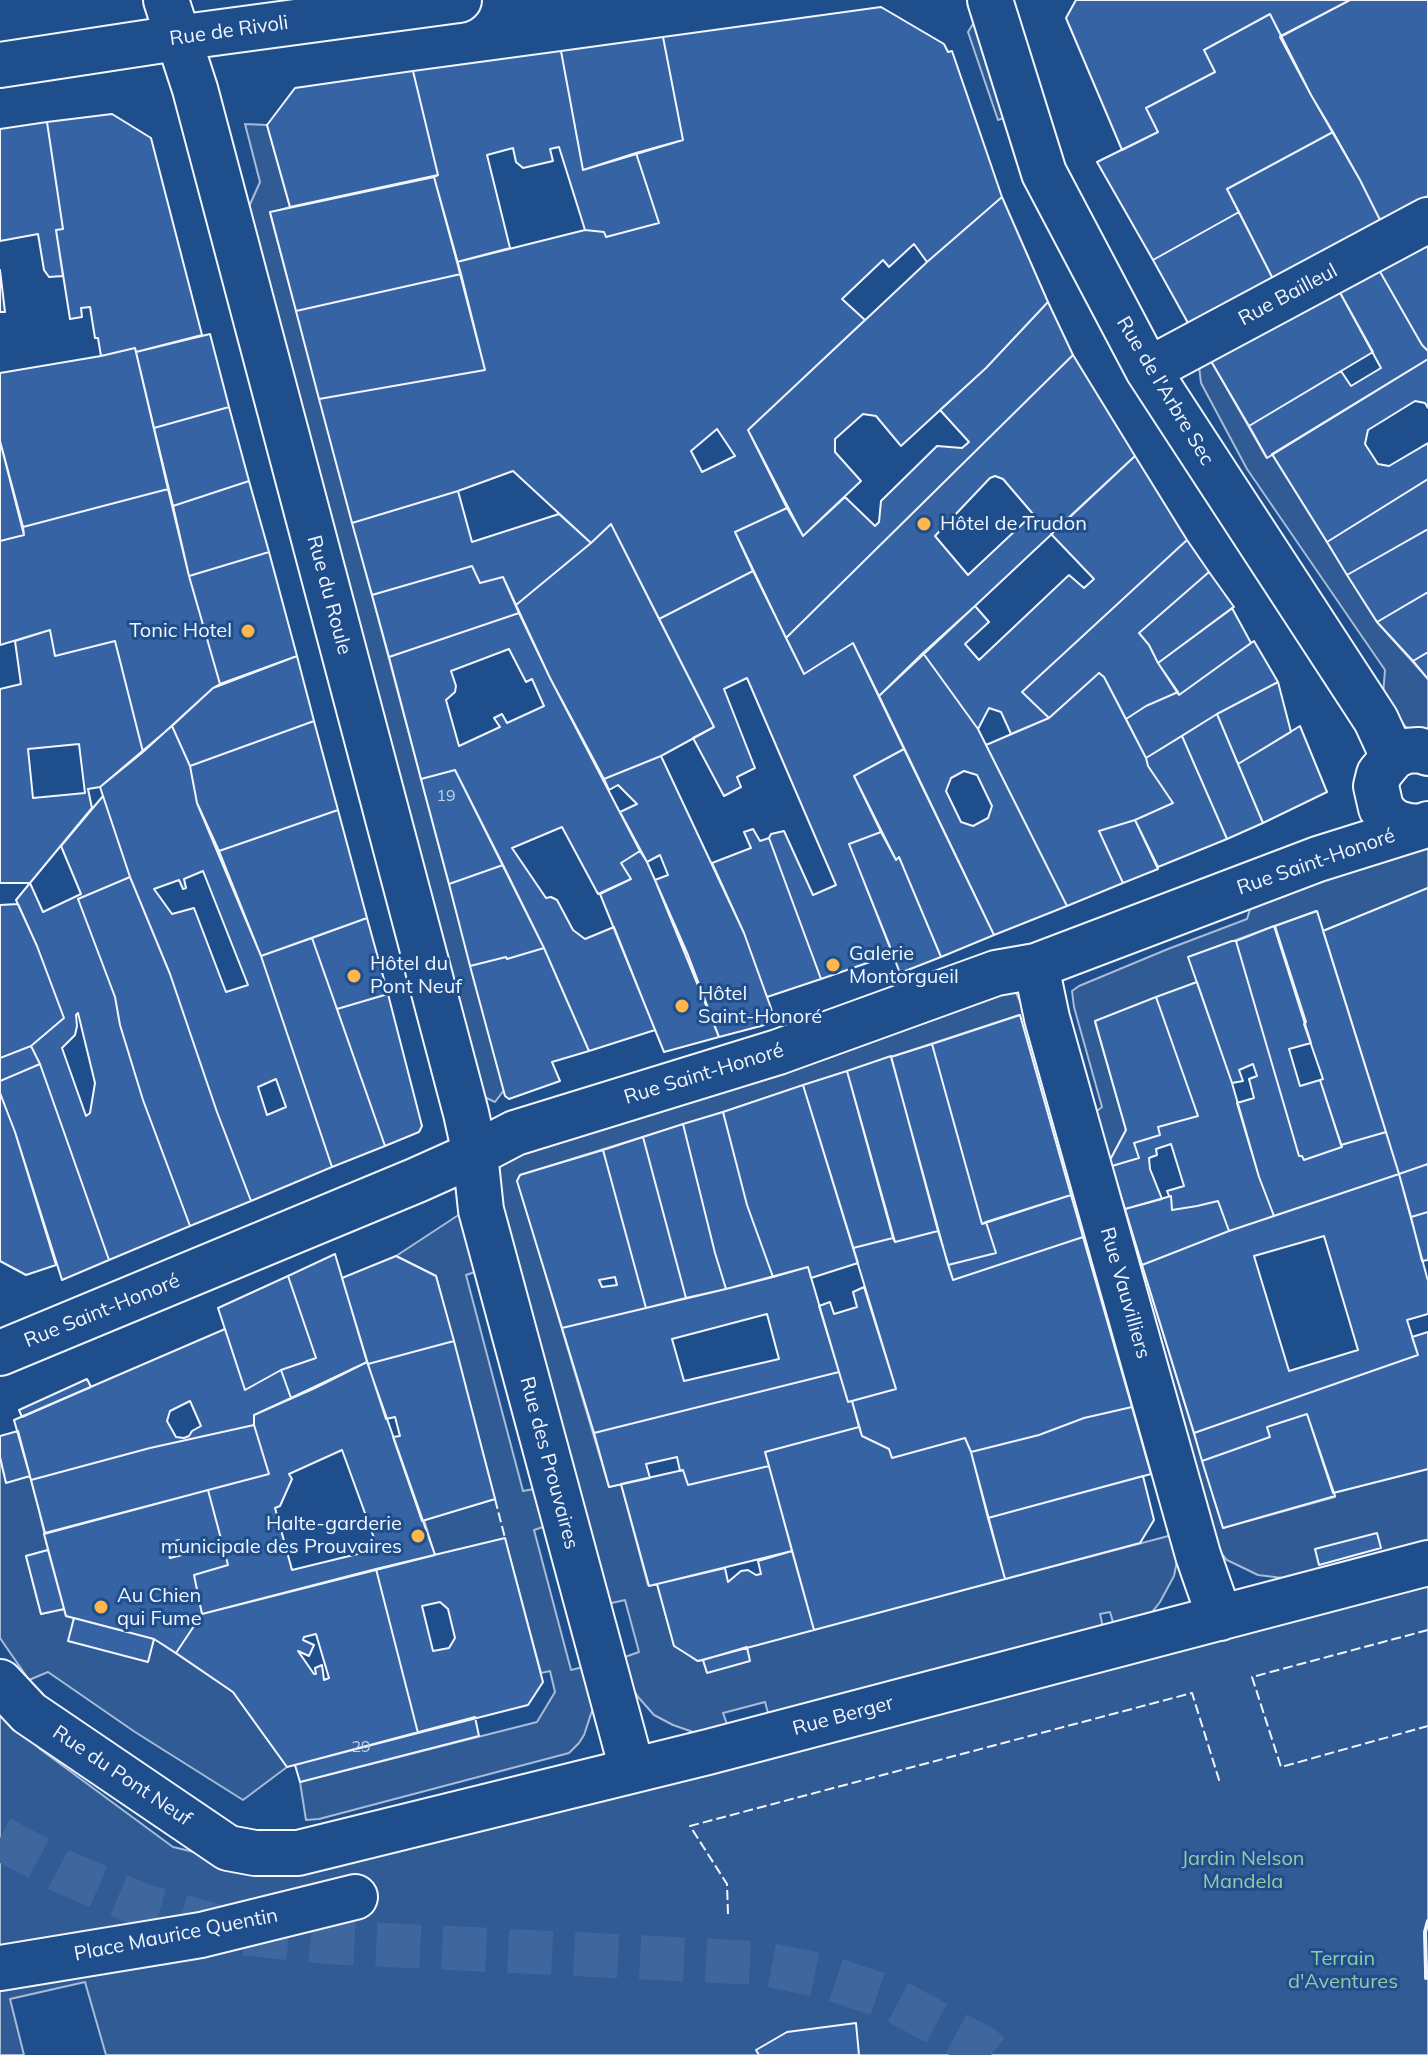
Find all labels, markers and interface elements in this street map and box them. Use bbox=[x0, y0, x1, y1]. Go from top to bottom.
street label: Rue de Rivoli bbox=[168, 11, 290, 51]
street label: Rue Bailleul bbox=[1234, 259, 1342, 331]
street label: Rue de l'Arbre Sec bbox=[1111, 312, 1219, 470]
place label: Hôtel de Trudon bbox=[940, 512, 1087, 536]
marker: Hôtel de Trudon bbox=[915, 515, 933, 533]
street label: Rue du Roule bbox=[302, 533, 356, 657]
place label: Tonic Hotel bbox=[129, 619, 232, 643]
marker: Tonic Hotel bbox=[239, 622, 257, 640]
house number: 19 bbox=[436, 786, 456, 806]
street label: Rue Saint-Honoré bbox=[1234, 824, 1398, 900]
place label: Galerie Montorgueil bbox=[849, 942, 959, 989]
place label: Hôtel du Pont Neuf bbox=[370, 952, 462, 999]
marker: Galerie Montorgueil bbox=[824, 956, 842, 974]
marker: Hôtel du Pont Neuf bbox=[345, 967, 363, 985]
place label: Hôtel Saint-Honoré bbox=[698, 982, 822, 1029]
marker: Hôtel Saint-Honoré bbox=[673, 997, 691, 1015]
street label: Rue Saint-Honoré bbox=[621, 1038, 787, 1110]
street label: Rue Vauvilliers bbox=[1095, 1225, 1155, 1361]
street label: Rue Saint-Honoré bbox=[21, 1269, 183, 1353]
street label: Rue des Prouvaires bbox=[514, 1374, 584, 1552]
place label: Halte-garderie municipale des Prouvaires bbox=[161, 1512, 402, 1559]
marker: Halte-garderie municipale des Prouvaires bbox=[409, 1527, 427, 1545]
place label: Au Chien qui Fume bbox=[117, 1584, 202, 1631]
marker: Au Chien qui Fume bbox=[92, 1598, 110, 1616]
street label: Rue Berger bbox=[790, 1691, 896, 1741]
street label: Rue du Pont Neuf bbox=[48, 1721, 196, 1831]
house number: 29 bbox=[351, 1737, 371, 1757]
park label: Jardin Nelson Mandela bbox=[1181, 1847, 1305, 1894]
street label: Place Maurice Quentin bbox=[72, 1903, 280, 1967]
park label: Terrain d'Aventures bbox=[1288, 1947, 1398, 1994]

